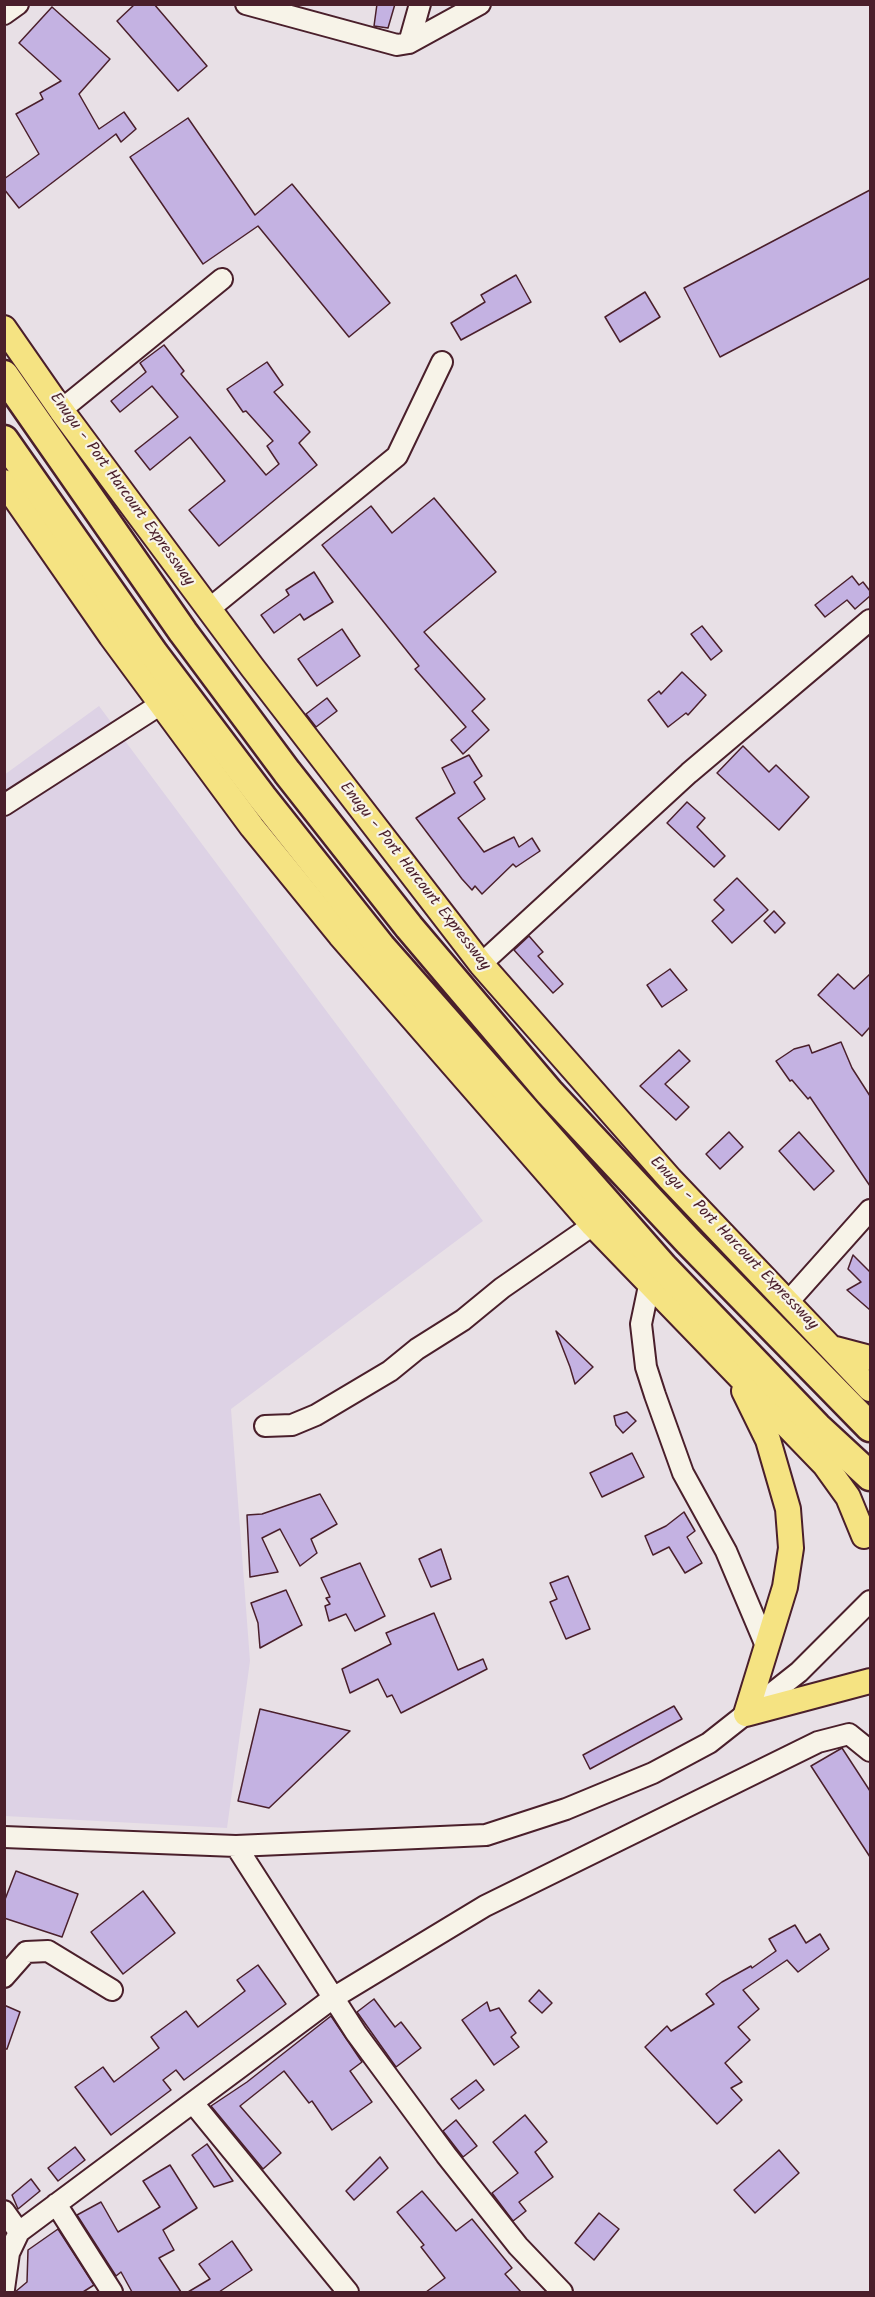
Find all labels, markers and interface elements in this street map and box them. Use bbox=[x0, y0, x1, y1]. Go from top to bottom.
street label: Enugu - Port Harcourt Expressway bbox=[44, 390, 198, 590]
street label: Enugu - Port Harcourt Expressway bbox=[334, 779, 494, 975]
street label: Enugu - Port Harcourt Expressway bbox=[645, 1153, 821, 1335]

